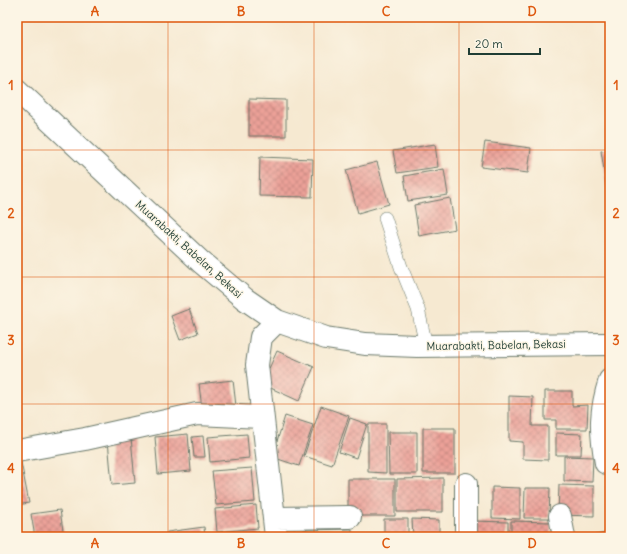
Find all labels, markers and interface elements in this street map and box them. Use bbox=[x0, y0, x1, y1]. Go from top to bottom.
text: A bbox=[91, 3, 100, 20]
text: B bbox=[237, 3, 246, 20]
text: C bbox=[382, 3, 391, 20]
text: D bbox=[527, 3, 537, 20]
scale bar bbox=[469, 30, 540, 56]
text: 20 m bbox=[475, 36, 503, 51]
text: 1 bbox=[8, 77, 14, 94]
text: 1 bbox=[613, 77, 619, 94]
street label: Muarabakti, Babelan, Bekasi bbox=[133, 197, 245, 301]
text: 2 bbox=[7, 205, 15, 222]
text: 2 bbox=[612, 205, 620, 222]
text: 3 bbox=[7, 332, 15, 349]
text: 3 bbox=[612, 332, 620, 349]
street label: Muarabakti, Babelan, Bekasi bbox=[426, 337, 566, 353]
text: 4 bbox=[7, 460, 15, 477]
text: 4 bbox=[612, 460, 620, 477]
text: A bbox=[91, 535, 100, 552]
text: B bbox=[237, 535, 246, 552]
text: C bbox=[382, 535, 391, 552]
text: D bbox=[527, 535, 537, 552]

